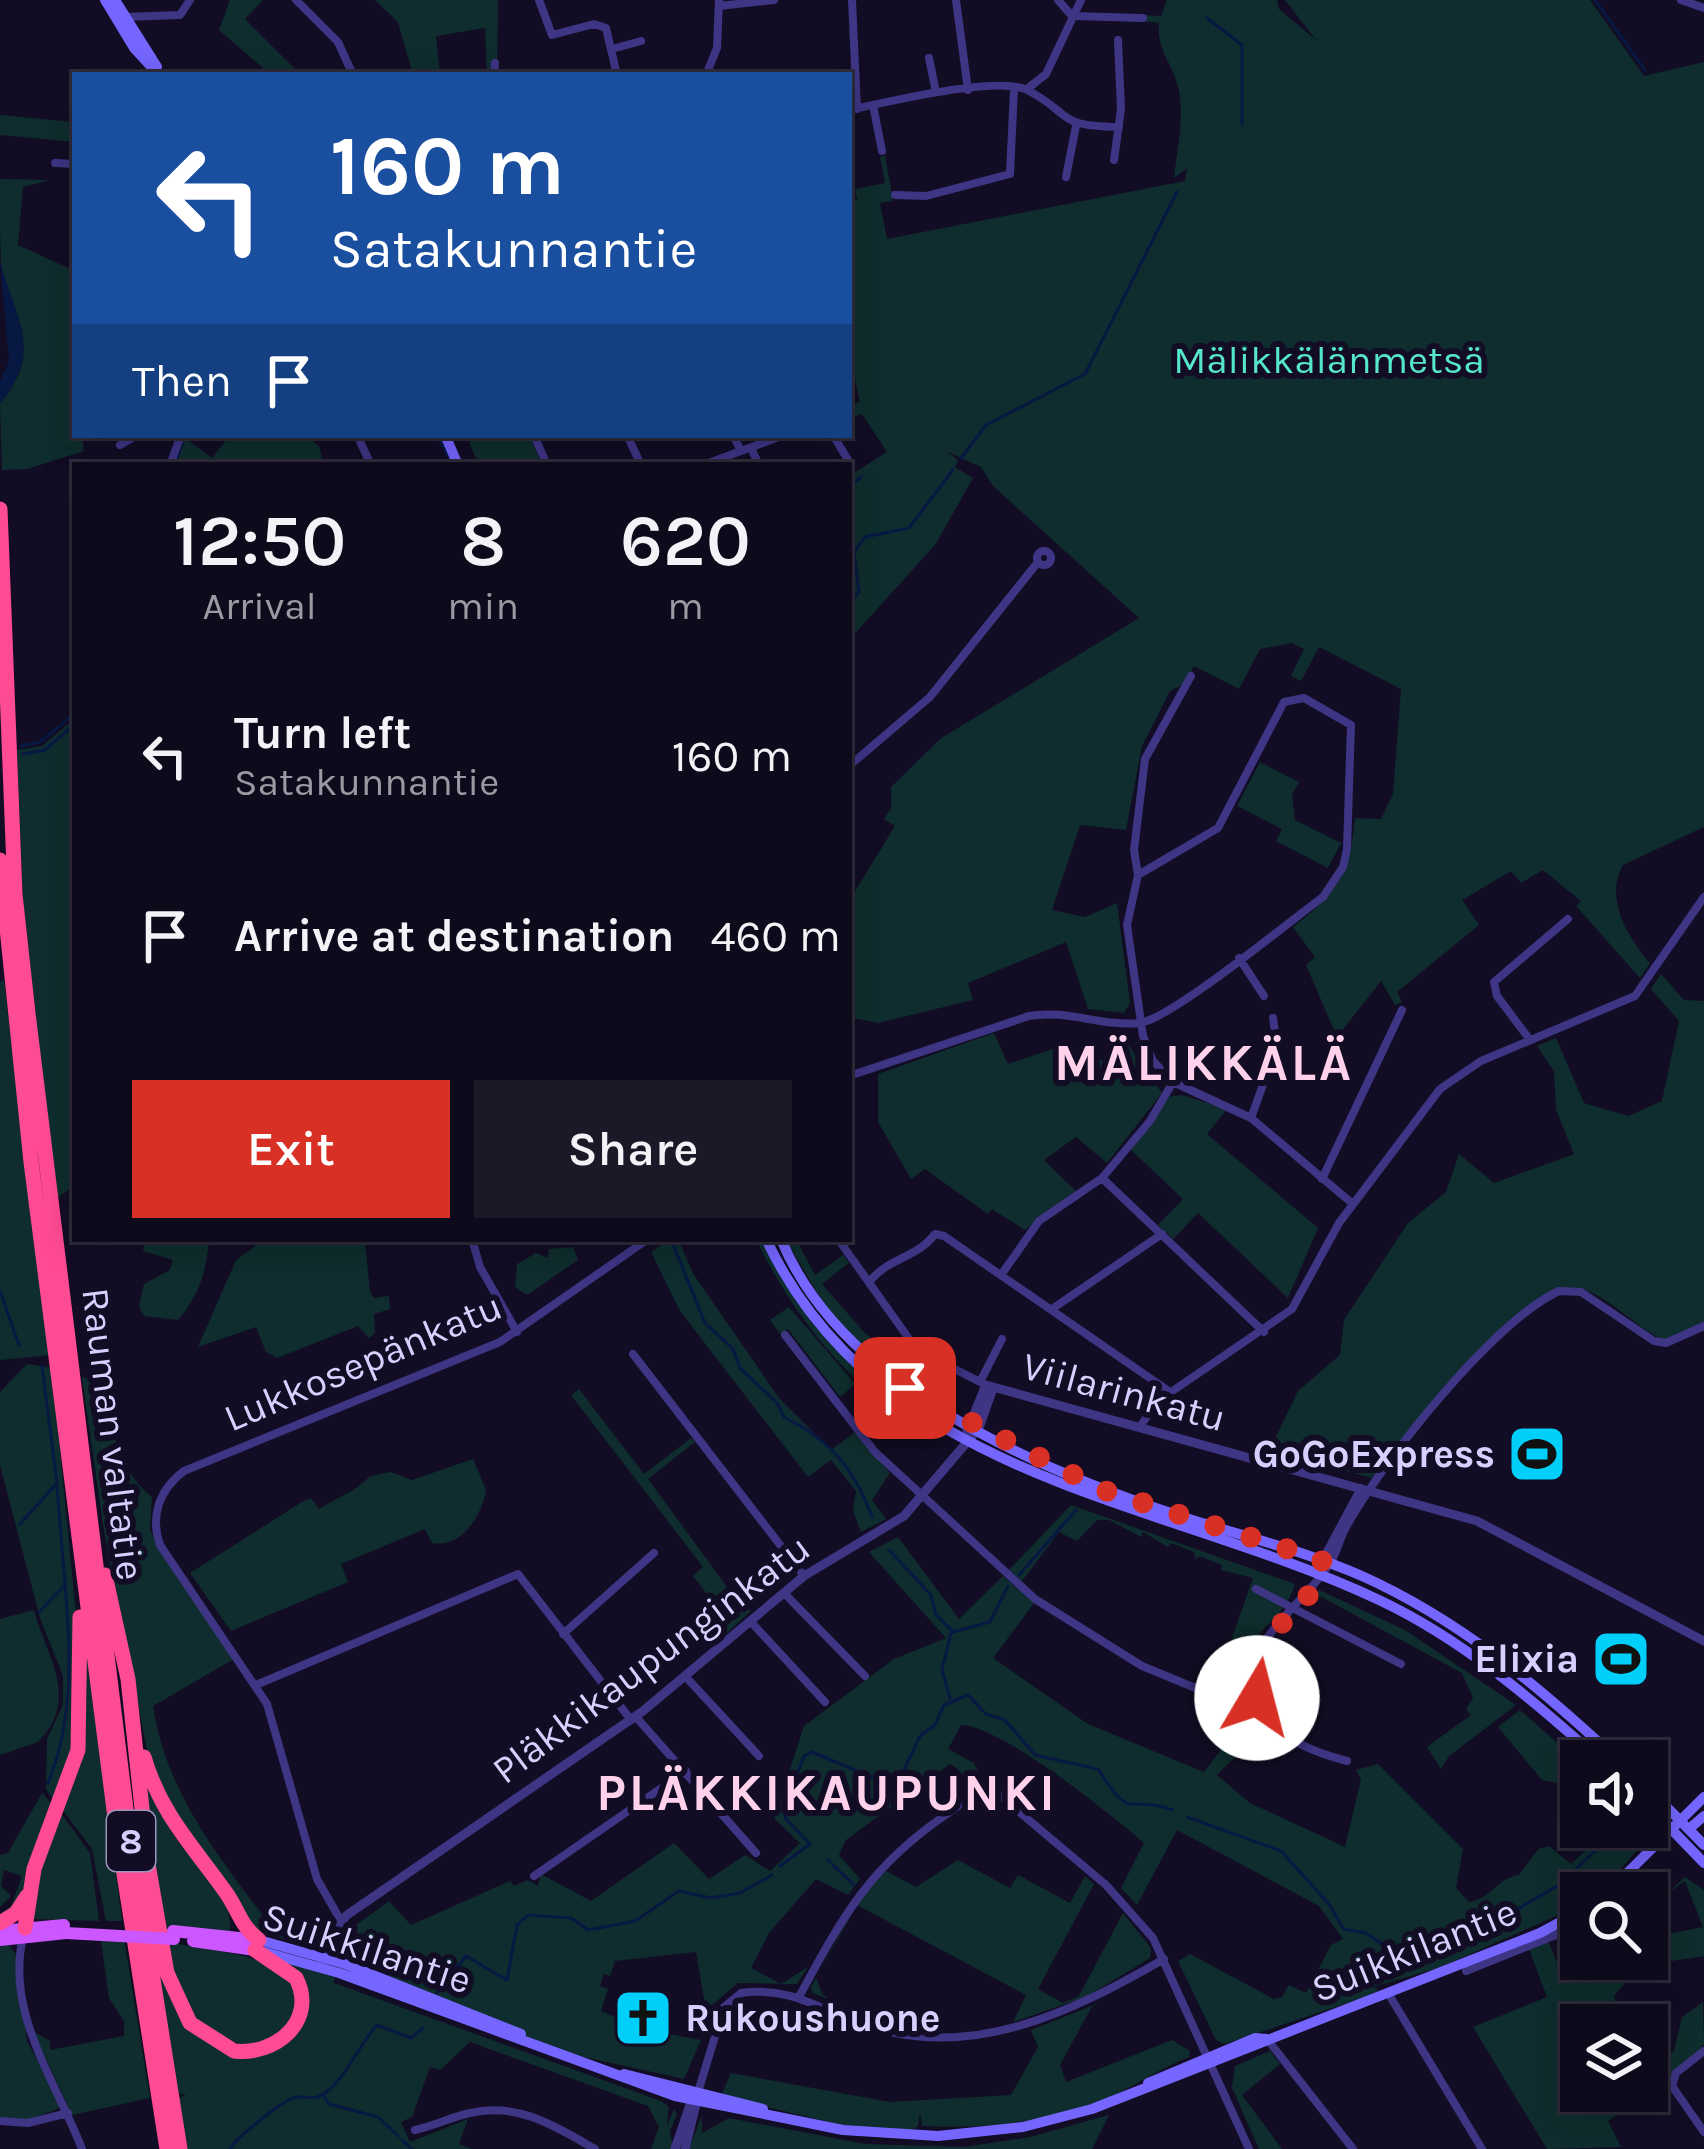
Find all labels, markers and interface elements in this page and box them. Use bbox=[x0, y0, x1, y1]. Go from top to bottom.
text: 160 m bbox=[330, 117, 565, 215]
icon: left bbox=[132, 120, 288, 276]
text: Satakunnantie bbox=[330, 217, 697, 281]
park label: Mälikkälänmetsä bbox=[1173, 337, 1485, 383]
icon: arrive bbox=[256, 348, 322, 414]
text: Then bbox=[132, 355, 232, 407]
text: 12:50 bbox=[173, 499, 346, 583]
text: 8 bbox=[460, 499, 506, 583]
text: 620 bbox=[620, 499, 751, 583]
text: Arrival bbox=[203, 583, 317, 629]
text: min bbox=[447, 583, 519, 629]
text: m bbox=[667, 583, 704, 629]
text: Turn left bbox=[234, 707, 411, 759]
icon: left bbox=[132, 723, 198, 789]
text: 160 m bbox=[672, 730, 792, 782]
text: Satakunnantie bbox=[234, 759, 499, 805]
icon: arrive bbox=[132, 903, 198, 969]
text: Arrive at destination bbox=[234, 910, 674, 962]
text: 460 m bbox=[710, 910, 841, 962]
district label: MÄLIKKÄLÄ bbox=[1054, 1033, 1354, 1093]
button: Exit bbox=[132, 1080, 450, 1218]
button: Share bbox=[474, 1080, 792, 1218]
street label: Lukkosepänkatu bbox=[217, 1283, 509, 1441]
street label: Rauman valtatie bbox=[72, 1285, 154, 1583]
pin bbox=[854, 1337, 956, 1439]
street label: Viilarinkatu bbox=[1017, 1343, 1231, 1441]
icon: arrive bbox=[872, 1355, 938, 1421]
sports icon: GoGoExpress bbox=[1506, 1423, 1568, 1485]
place label: GoGoExpress bbox=[1253, 1431, 1495, 1477]
street label: Pläkkikaupunginkatu bbox=[483, 1525, 819, 1793]
sports icon: Elixia bbox=[1590, 1628, 1652, 1690]
position arrow bbox=[1194, 1635, 1320, 1761]
place label: Elixia bbox=[1474, 1636, 1579, 1682]
map controls bbox=[1560, 1740, 1668, 2112]
button: sound bbox=[1560, 1740, 1668, 1848]
district label: PLÄKKIKAUPUNKI bbox=[596, 1763, 1058, 1823]
road number: 8 bbox=[107, 1811, 155, 1871]
button: search bbox=[1560, 1872, 1668, 1980]
street label: Suikkilantie bbox=[1305, 1888, 1523, 2012]
street label: Suikkilantie bbox=[257, 1893, 477, 2003]
church icon: Rukoushuone bbox=[612, 1987, 674, 2049]
place label: Rukoushuone bbox=[685, 1995, 941, 2041]
button: layers bbox=[1560, 2004, 1668, 2112]

